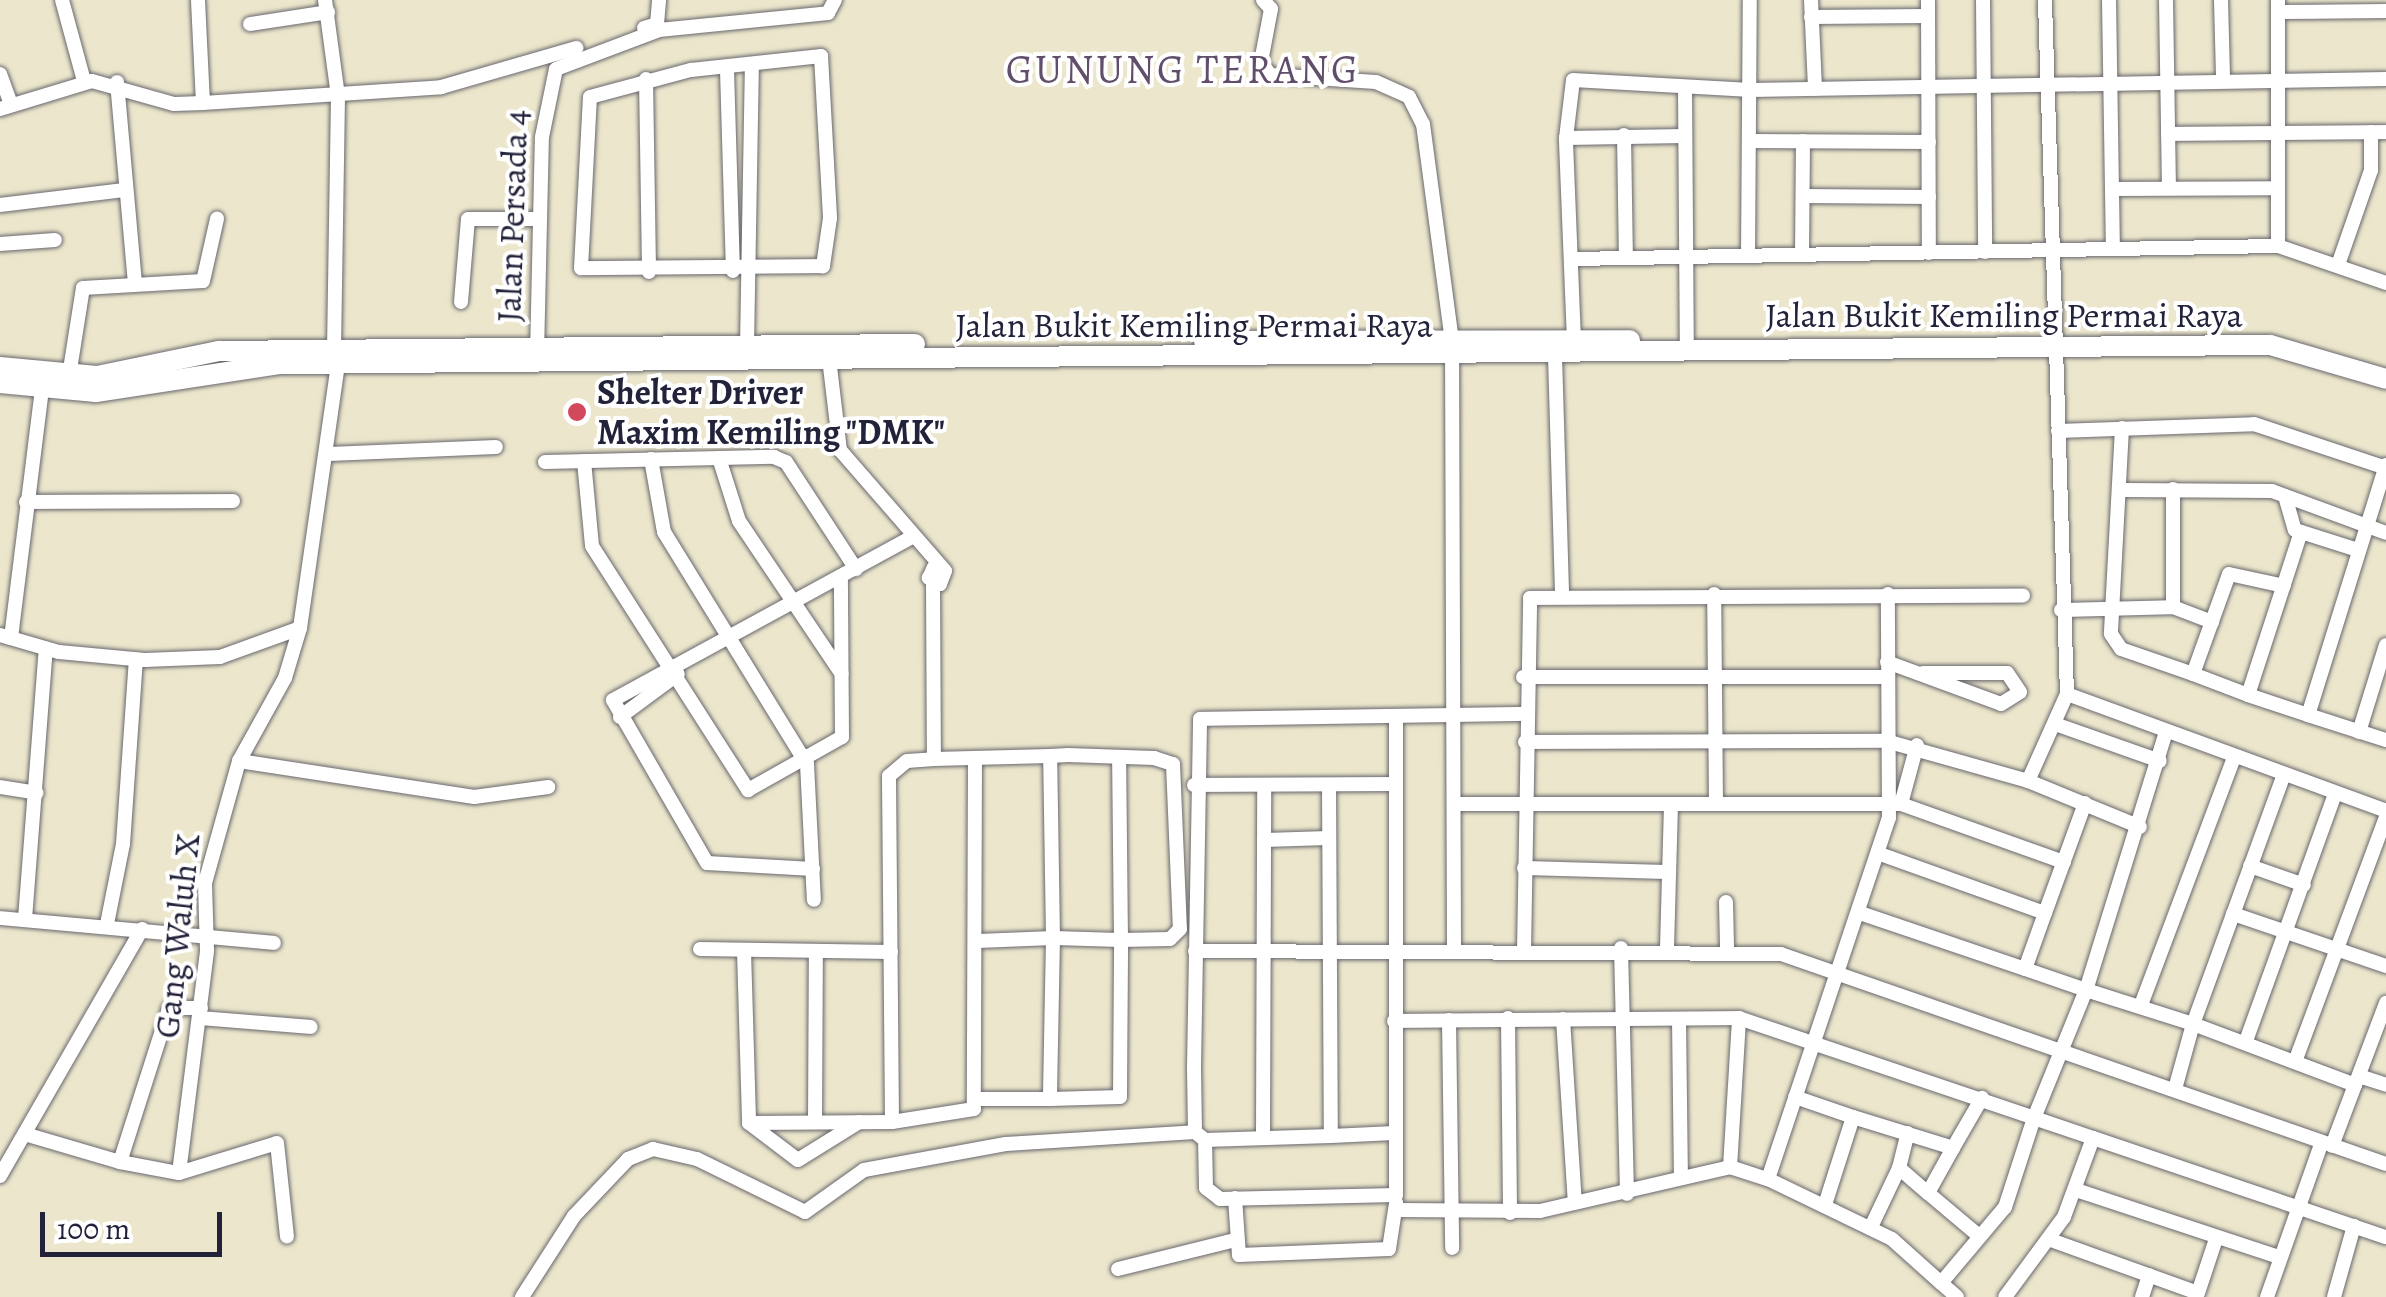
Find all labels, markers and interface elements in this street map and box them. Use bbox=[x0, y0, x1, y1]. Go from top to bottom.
district label: GUNUNG TERANG bbox=[1006, 46, 1360, 94]
street label: Jalan Persada 4 bbox=[487, 109, 537, 323]
street label: Jalan Bukit Kemiling Permai Raya bbox=[1765, 294, 2243, 336]
street label: Jalan Bukit Kemiling Permai Raya bbox=[955, 304, 1433, 346]
place label: Shelter Driver Maxim Kemiling "DMK" bbox=[597, 371, 946, 453]
marker: Shelter Driver Maxim Kemiling "DMK" bbox=[566, 401, 588, 423]
street label: Gang Waluh X bbox=[145, 832, 209, 1040]
scale bar bbox=[45, 1192, 228, 1254]
text: 100 m bbox=[57, 1209, 130, 1249]

